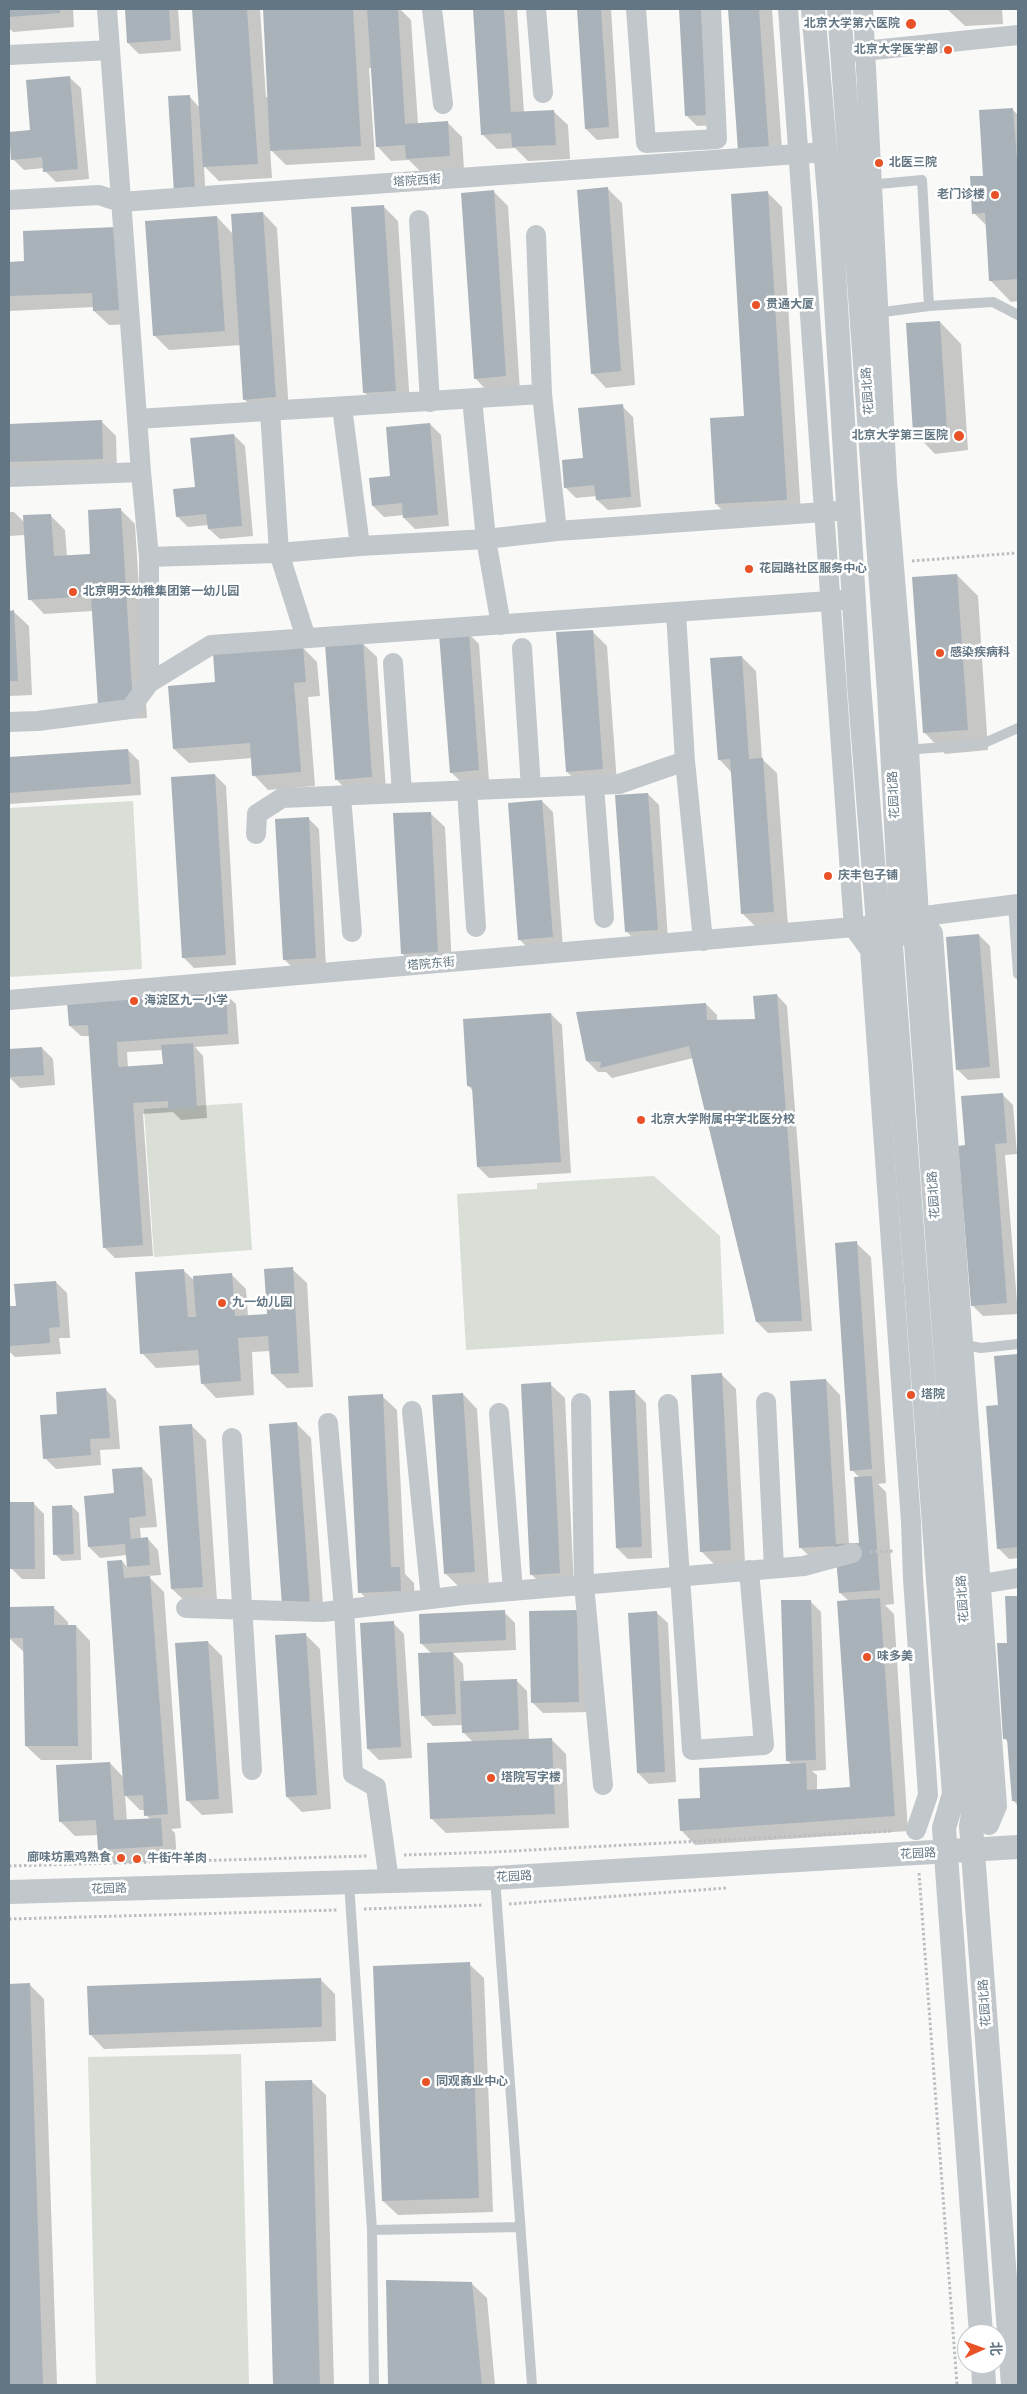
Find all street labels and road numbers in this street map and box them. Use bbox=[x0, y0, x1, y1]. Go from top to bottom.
street label: 塔院西街 bbox=[393, 172, 441, 190]
street label: 花园北路 bbox=[859, 367, 877, 415]
street label: 花园北路 bbox=[886, 771, 902, 819]
street label: 塔院东街 bbox=[406, 955, 456, 973]
street label: 花园北路 bbox=[925, 1171, 943, 1219]
street label: 花园北路 bbox=[954, 1575, 972, 1623]
street label: 花园路 bbox=[900, 1846, 936, 1862]
street label: 花园路 bbox=[496, 1869, 532, 1885]
street label: 花园路 bbox=[91, 1881, 127, 1897]
street label: 花园北路 bbox=[976, 1979, 994, 2027]

